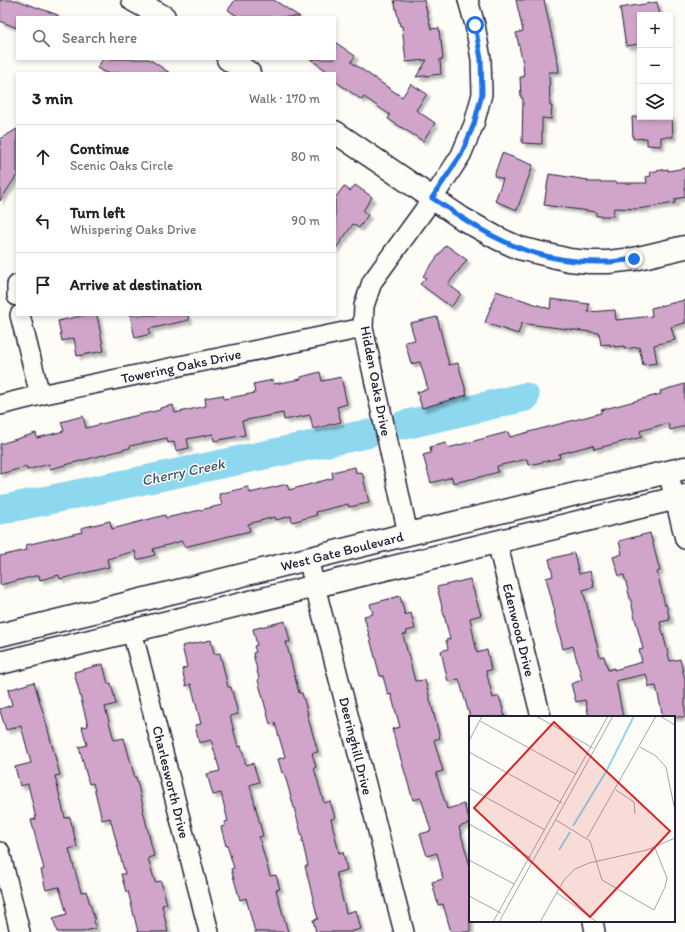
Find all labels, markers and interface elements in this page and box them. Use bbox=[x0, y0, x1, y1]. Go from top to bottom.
map controls bbox=[637, 12, 673, 120]
button: + bbox=[637, 12, 673, 48]
search box bbox=[16, 16, 336, 60]
route start bbox=[466, 16, 484, 34]
icon: search bbox=[30, 27, 52, 49]
text: Search here bbox=[62, 29, 137, 47]
button: − bbox=[637, 48, 673, 84]
button: layers bbox=[637, 84, 673, 120]
text: 3 min bbox=[32, 88, 73, 108]
text: Walk · 170 m bbox=[249, 91, 320, 106]
text: Continue bbox=[70, 140, 129, 158]
icon: ahead bbox=[32, 146, 54, 168]
text: 80 m bbox=[291, 149, 320, 164]
text: Scenic Oaks Circle bbox=[70, 158, 173, 173]
text: Turn left bbox=[70, 204, 125, 222]
icon: left bbox=[32, 210, 54, 232]
text: 90 m bbox=[291, 213, 320, 228]
text: Whispering Oaks Drive bbox=[70, 222, 196, 237]
route end bbox=[625, 250, 643, 268]
icon: arrive bbox=[32, 274, 54, 296]
text: Arrive at destination bbox=[70, 276, 202, 294]
street label: Hidden Oaks Drive bbox=[356, 325, 395, 438]
street label: Towering Oaks Drive bbox=[119, 345, 243, 388]
water label: Cherry Creek bbox=[140, 454, 227, 490]
street label: West Gate Boulevard bbox=[279, 528, 406, 575]
street label: Edenwood Drive bbox=[499, 582, 538, 679]
street label: Deeringhill Drive bbox=[335, 695, 376, 797]
inset map bbox=[469, 716, 675, 922]
street label: Charlesworth Drive bbox=[148, 724, 193, 840]

